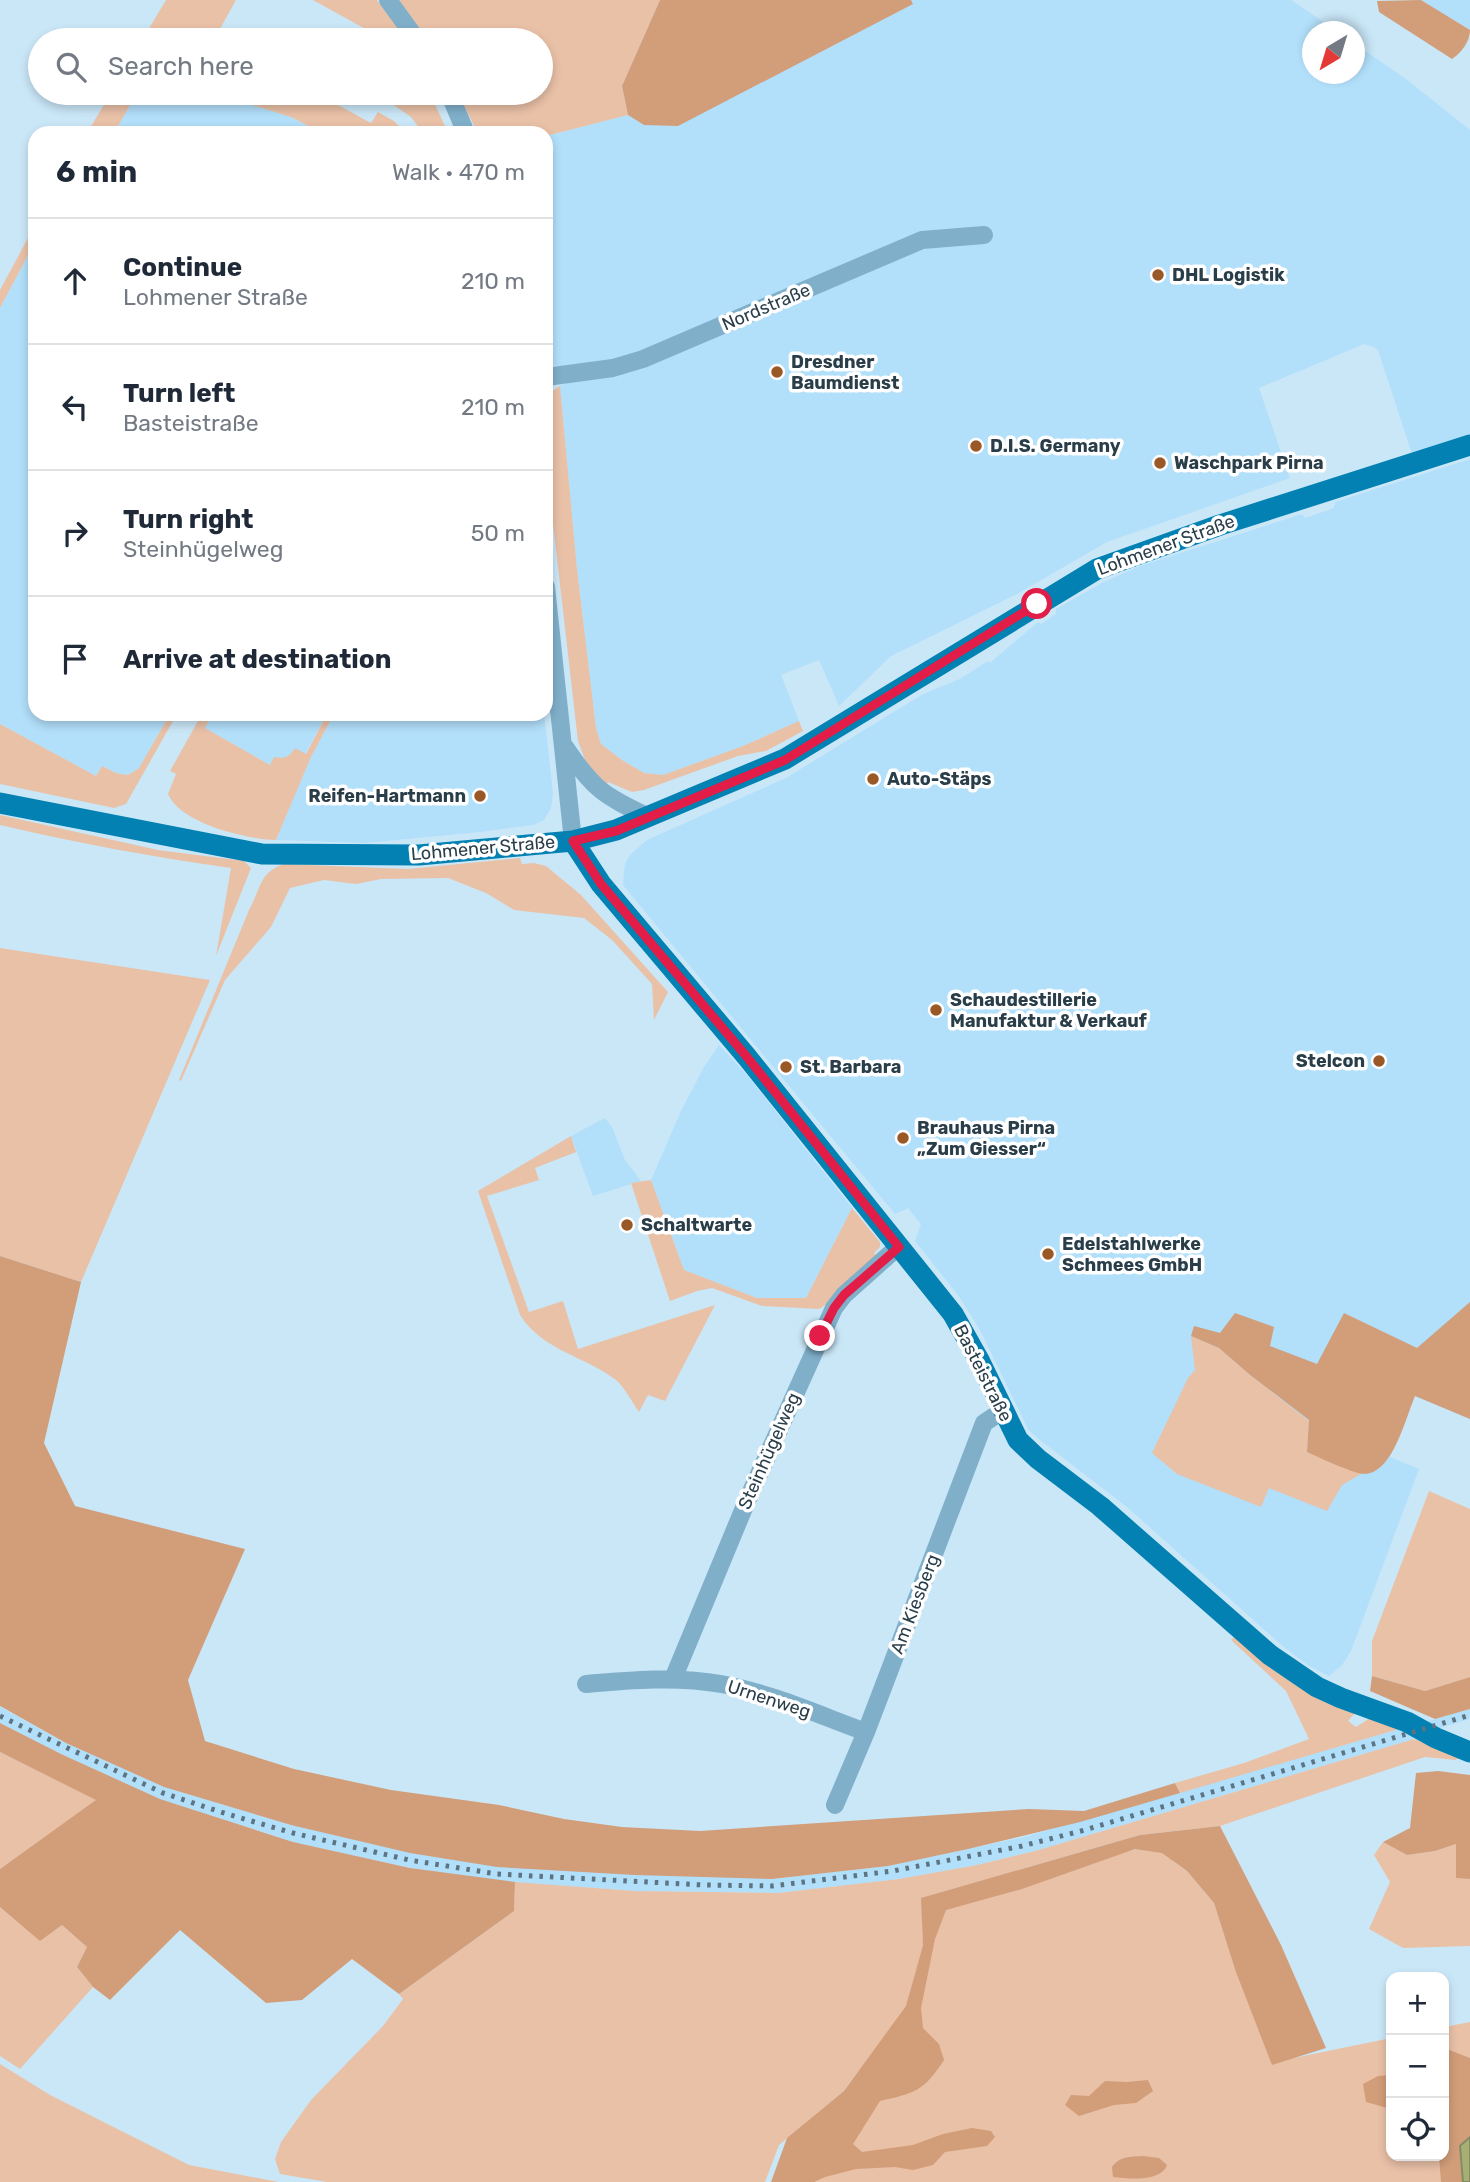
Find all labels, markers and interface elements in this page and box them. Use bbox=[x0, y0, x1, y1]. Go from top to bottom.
north arrow bbox=[1302, 21, 1365, 84]
search box bbox=[28, 28, 553, 105]
icon: search bbox=[52, 48, 90, 86]
text: Search here bbox=[108, 51, 254, 82]
text: 6 min bbox=[56, 154, 137, 190]
text: Walk · 470 m bbox=[392, 158, 525, 186]
text: Continue bbox=[123, 252, 242, 283]
icon: ahead bbox=[56, 262, 94, 300]
place label: DHL Logistik bbox=[1172, 264, 1285, 286]
text: 210 m bbox=[461, 267, 525, 295]
marker: DHL Logistik bbox=[1150, 267, 1166, 283]
street label: Nordstraße bbox=[719, 279, 813, 335]
text: Lohmener Straße bbox=[123, 283, 308, 311]
place label: Dresdner Baumdienst bbox=[791, 351, 899, 394]
marker: Dresdner Baumdienst bbox=[769, 364, 785, 380]
text: Turn left bbox=[123, 378, 235, 409]
icon: left bbox=[56, 388, 94, 426]
text: 210 m bbox=[461, 393, 525, 421]
text: Basteistraße bbox=[123, 409, 259, 437]
place label: D.I.S. Germany bbox=[990, 435, 1121, 457]
marker: D.I.S. Germany bbox=[968, 438, 984, 454]
place label: Waschpark Pirna bbox=[1174, 452, 1324, 474]
marker: Waschpark Pirna bbox=[1152, 455, 1168, 471]
text: Turn right bbox=[123, 504, 253, 535]
street label: Lohmener Straße bbox=[1094, 510, 1238, 580]
icon: right bbox=[56, 514, 94, 552]
text: 50 m bbox=[471, 519, 525, 547]
text: Steinhügelweg bbox=[123, 535, 283, 563]
route start bbox=[1021, 588, 1052, 619]
icon: arrive bbox=[56, 640, 94, 678]
text: Arrive at destination bbox=[123, 644, 391, 675]
place label: Auto-Stäps bbox=[887, 768, 991, 790]
marker: Auto-Stäps bbox=[865, 771, 881, 787]
place label: Reifen-Hartmann bbox=[308, 785, 466, 807]
marker: Reifen-Hartmann bbox=[472, 788, 488, 804]
street label: Lohmener Straße bbox=[410, 831, 556, 865]
place label: Schaudestillerie Manufaktur & Verkauf bbox=[950, 989, 1147, 1032]
marker: Schaudestillerie Manufaktur & Verkauf bbox=[928, 1002, 944, 1018]
place label: Stelcon bbox=[1296, 1050, 1365, 1072]
marker: Stelcon bbox=[1371, 1053, 1387, 1069]
place label: St. Barbara bbox=[800, 1056, 901, 1078]
marker: St. Barbara bbox=[778, 1059, 794, 1075]
place label: Brauhaus Pirna „Zum Giesser“ bbox=[917, 1117, 1055, 1160]
marker: Brauhaus Pirna „Zum Giesser“ bbox=[895, 1130, 911, 1146]
place label: Schaltwarte bbox=[641, 1214, 752, 1236]
marker: Schaltwarte bbox=[619, 1217, 635, 1233]
place label: Edelstahlwerke Schmees GmbH bbox=[1062, 1233, 1202, 1276]
marker: Edelstahlwerke Schmees GmbH bbox=[1040, 1246, 1056, 1262]
route end bbox=[804, 1320, 835, 1351]
street label: Basteistraße bbox=[949, 1321, 1017, 1425]
street label: Steinhügelweg bbox=[733, 1389, 805, 1513]
street label: Am Kiesberg bbox=[886, 1551, 944, 1657]
street label: Urnenweg bbox=[725, 1675, 813, 1723]
map controls bbox=[1386, 1972, 1449, 2161]
button: + bbox=[1386, 1972, 1449, 2035]
button: − bbox=[1386, 2035, 1449, 2098]
button: locate bbox=[1386, 2098, 1449, 2161]

